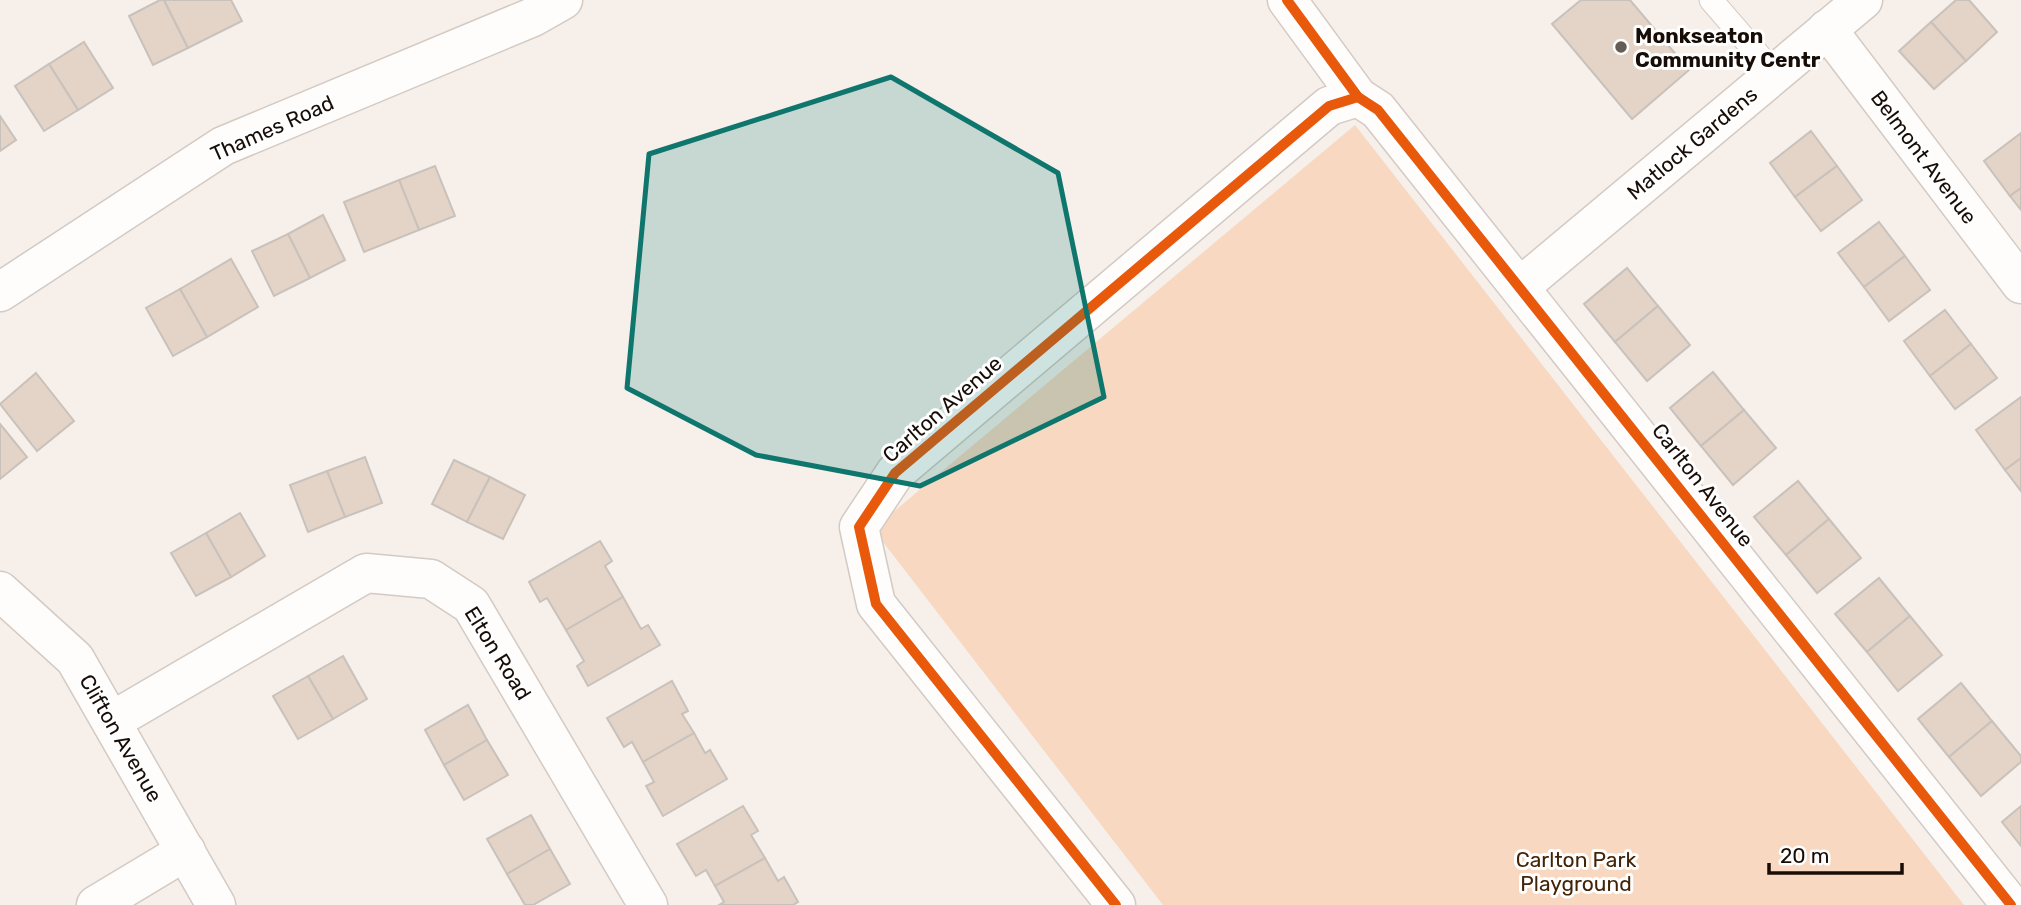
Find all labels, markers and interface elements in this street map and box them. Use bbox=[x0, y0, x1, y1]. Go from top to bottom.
place label: Monkseaton Community Centr bbox=[1635, 23, 1821, 72]
marker: Monkseaton Community Centr bbox=[1613, 39, 1629, 55]
street label: Matlock Gardens bbox=[1622, 81, 1762, 205]
street label: Belmont Avenue bbox=[1866, 85, 1982, 229]
street label: Thames Road bbox=[207, 90, 337, 166]
street label: Carlton Avenue bbox=[877, 350, 1007, 468]
street label: Carlton Avenue bbox=[1647, 418, 1759, 552]
street label: Elton Road bbox=[459, 602, 537, 704]
street label: Clifton Avenue bbox=[74, 670, 168, 806]
scale bar bbox=[1769, 832, 1902, 876]
text: 20 m bbox=[1780, 843, 1829, 868]
park label: Carlton Park Playground bbox=[1516, 847, 1636, 896]

